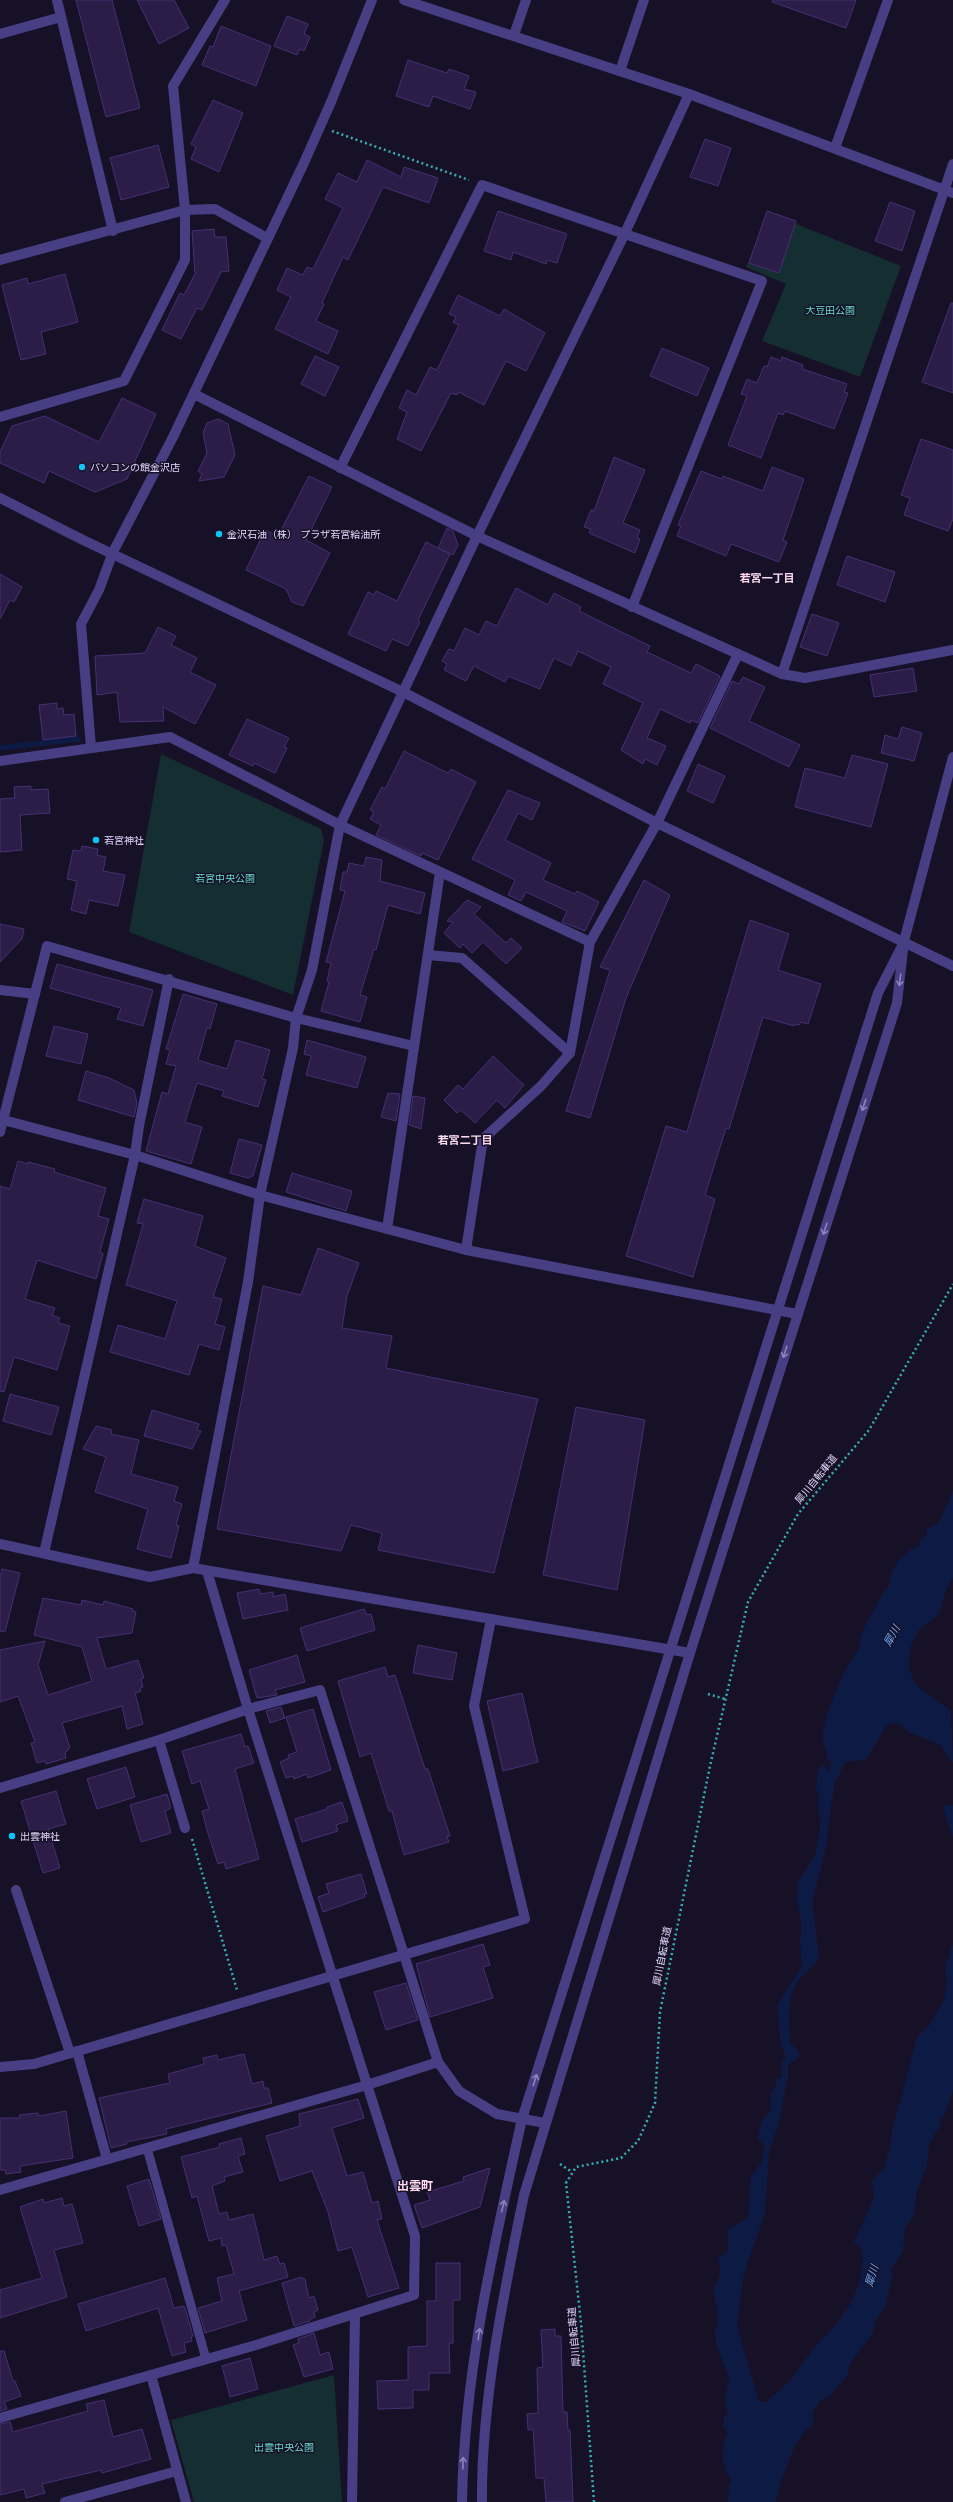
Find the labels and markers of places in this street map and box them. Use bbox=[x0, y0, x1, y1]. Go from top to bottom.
marker: パソコンの館金沢店 bbox=[77, 462, 87, 472]
place label: パソコンの館金沢店 bbox=[90, 462, 180, 473]
marker: 金沢石油（株） プラザ若宮給油所 bbox=[214, 529, 224, 539]
place label: 金沢石油（株） プラザ若宮給油所 bbox=[227, 529, 380, 540]
marker: 若宮神社 bbox=[91, 835, 101, 845]
place label: 若宮神社 bbox=[104, 835, 144, 846]
marker: 出雲神社 bbox=[7, 1831, 17, 1841]
place label: 出雲神社 bbox=[20, 1831, 60, 1842]

